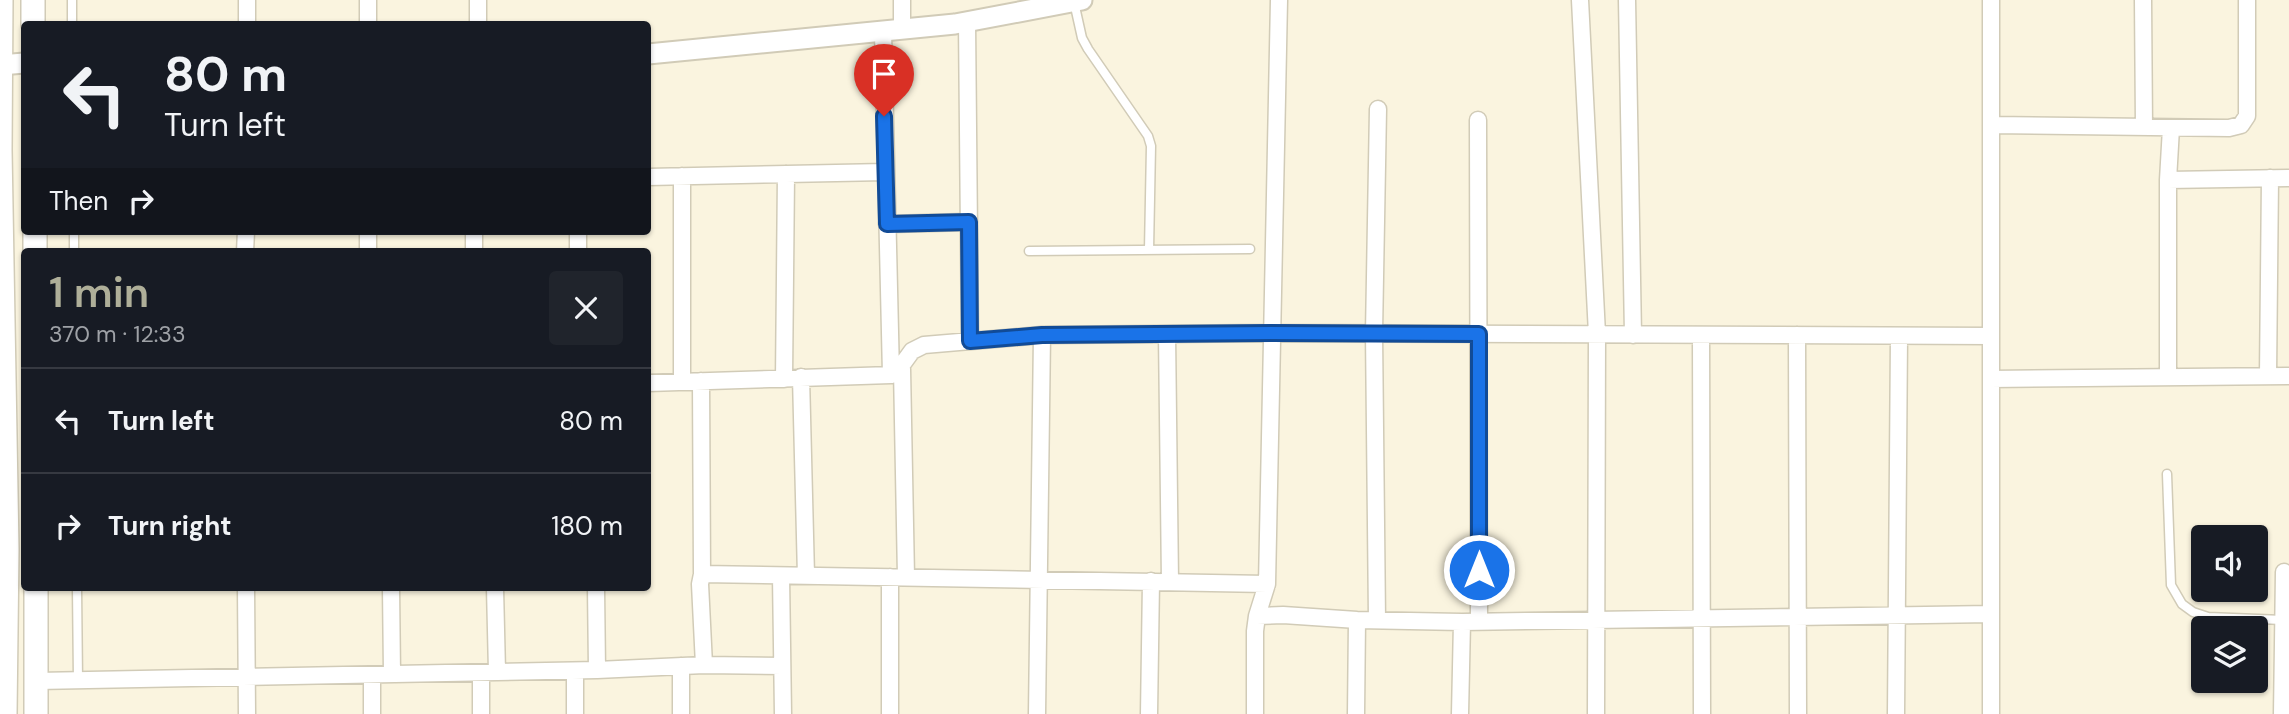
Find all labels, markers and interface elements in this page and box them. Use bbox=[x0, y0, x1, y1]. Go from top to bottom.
text: 80 m bbox=[164, 42, 287, 106]
pin bbox=[854, 44, 914, 116]
icon: left bbox=[49, 49, 140, 140]
icon: arrive bbox=[865, 55, 903, 93]
text: Turn left bbox=[164, 104, 286, 146]
icon: right bbox=[122, 182, 160, 220]
text: Then bbox=[49, 184, 108, 218]
text: 1 min bbox=[49, 265, 149, 320]
button: close bbox=[549, 271, 623, 345]
text: 370 m · 12:33 bbox=[49, 319, 186, 349]
icon: left bbox=[49, 402, 87, 440]
text: Turn left bbox=[108, 404, 215, 438]
text: 80 m bbox=[559, 404, 623, 438]
icon: right bbox=[49, 507, 87, 545]
text: Turn right bbox=[108, 509, 232, 543]
text: 180 m bbox=[551, 509, 623, 543]
map controls bbox=[2191, 525, 2268, 693]
button: sound bbox=[2191, 525, 2268, 602]
position arrow bbox=[1442, 533, 1516, 607]
button: layers bbox=[2191, 616, 2268, 693]

